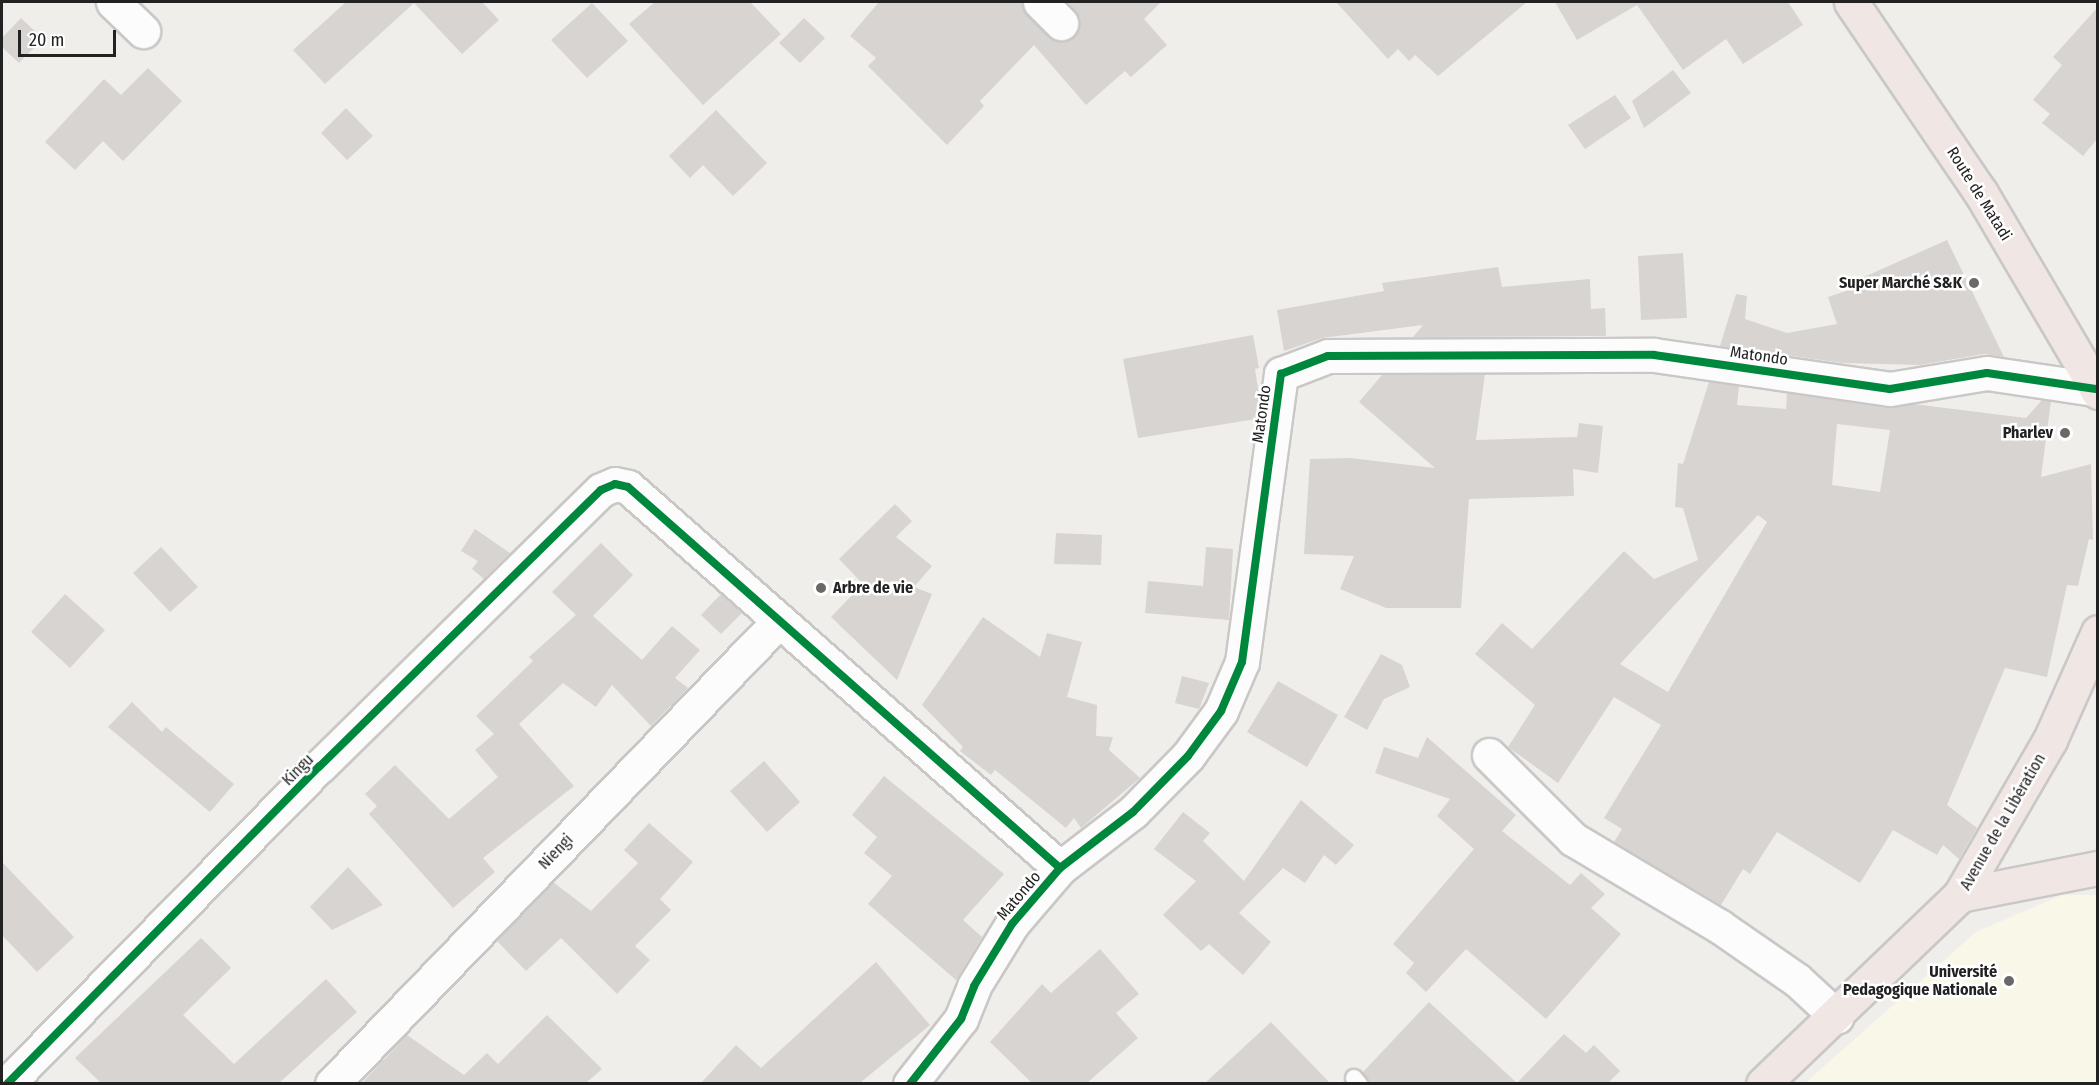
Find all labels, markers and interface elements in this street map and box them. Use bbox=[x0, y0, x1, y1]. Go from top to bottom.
scale bar bbox=[21, 18, 118, 56]
text: 20 m bbox=[29, 29, 64, 51]
street label: Route de Matadi bbox=[1943, 144, 2015, 244]
place label: Super Marché S&K bbox=[1839, 273, 1962, 293]
marker: Super Marché S&K bbox=[1967, 276, 1981, 290]
street label: Matondo bbox=[1729, 342, 1789, 370]
street label: Matondo bbox=[1248, 384, 1276, 444]
place label: Pharlev bbox=[2003, 423, 2053, 443]
marker: Pharlev bbox=[2058, 426, 2072, 440]
place label: Arbre de vie bbox=[833, 578, 913, 598]
marker: Arbre de vie bbox=[814, 581, 828, 595]
street label: Kingu bbox=[278, 750, 318, 790]
street label: Avenue de la Libération bbox=[1956, 750, 2050, 894]
street label: Niengi bbox=[535, 830, 577, 874]
street label: Matondo bbox=[993, 868, 1045, 924]
place label: Université Pedagogique Nationale bbox=[1843, 962, 1997, 1000]
marker: Université Pedagogique Nationale bbox=[2002, 974, 2016, 988]

